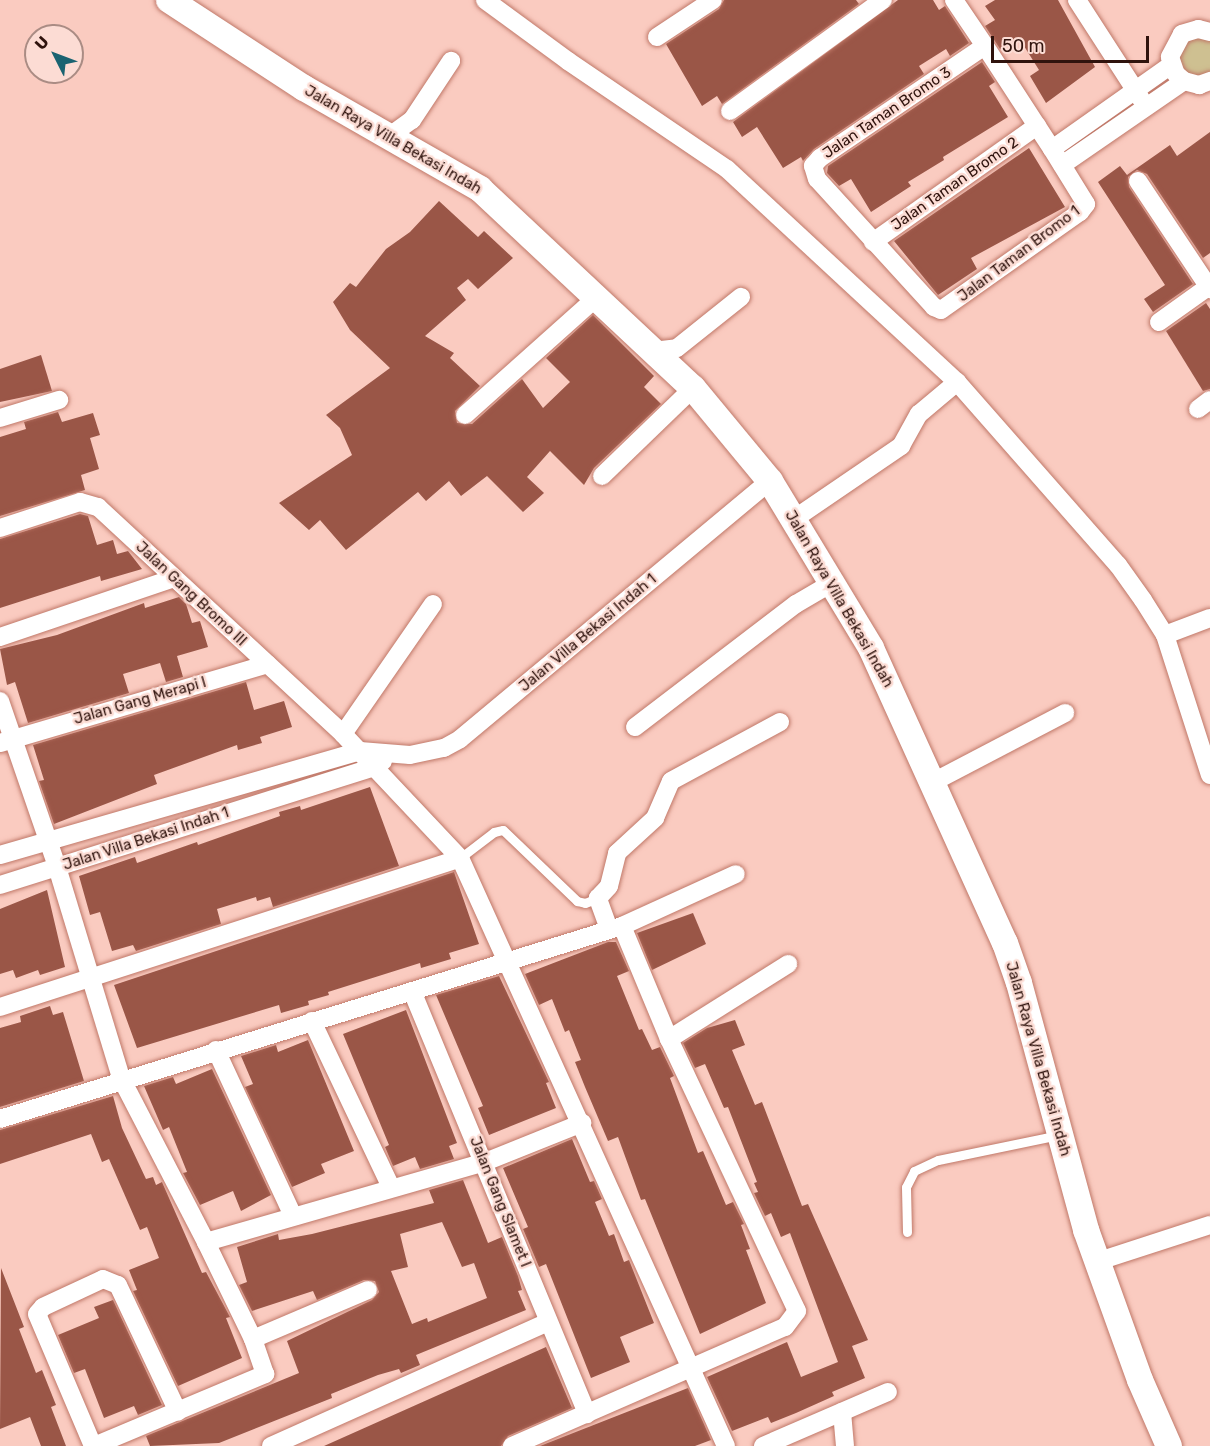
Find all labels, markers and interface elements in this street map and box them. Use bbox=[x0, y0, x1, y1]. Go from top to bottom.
north arrow bbox=[24, 24, 84, 84]
scale bar bbox=[994, 24, 1152, 62]
text: U bbox=[31, 32, 53, 54]
text: 50 m bbox=[1002, 35, 1045, 57]
street label: Jalan Taman Bromo 3 bbox=[819, 63, 955, 163]
street label: Jalan Raya Villa Bekasi Indah bbox=[301, 82, 485, 198]
street label: Jalan Taman Bromo 2 bbox=[888, 133, 1022, 235]
street label: Jalan Taman Bromo 1 bbox=[954, 202, 1084, 306]
street label: Jalan Raya Villa Bekasi Indah bbox=[781, 507, 897, 691]
street label: Jalan Gang Bromo III bbox=[132, 538, 250, 650]
street label: Jalan Villa Bekasi Indah 1 bbox=[516, 570, 660, 696]
street label: Jalan Gang Merapi I bbox=[72, 673, 208, 729]
street label: Jalan Villa Bekasi Indah 1 bbox=[61, 804, 231, 874]
street label: Jalan Raya Villa Bekasi Indah bbox=[1002, 960, 1074, 1158]
street label: Jalan Gang Slamet I bbox=[466, 1134, 534, 1270]

